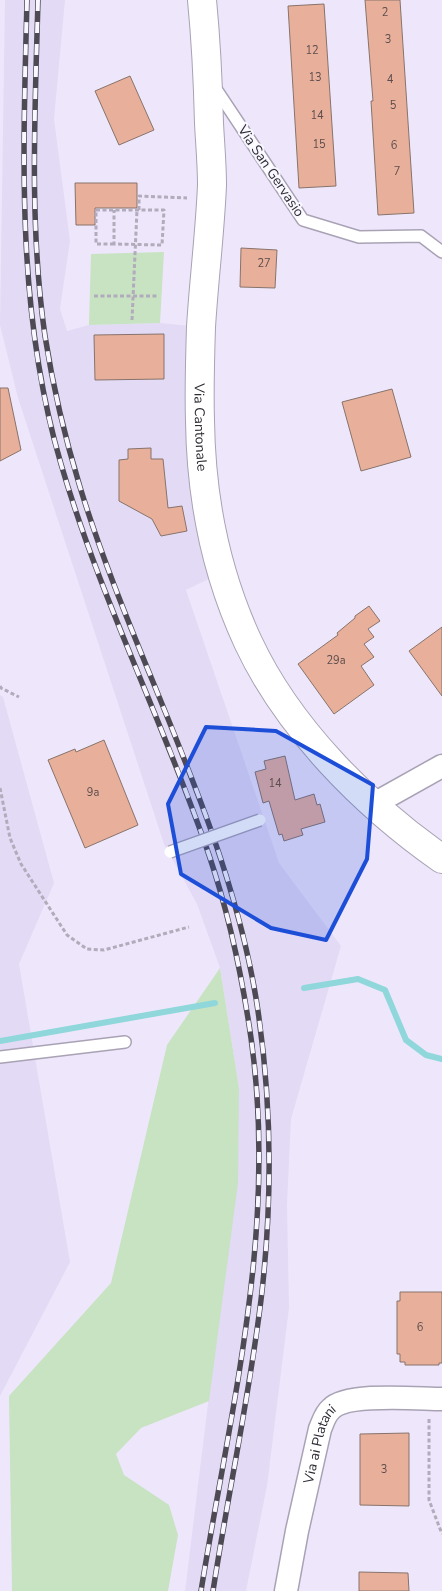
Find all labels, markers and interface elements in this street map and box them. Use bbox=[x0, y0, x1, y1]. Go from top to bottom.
house number: 2 bbox=[382, 5, 388, 20]
house number: 3 bbox=[385, 32, 391, 47]
house number: 12 bbox=[305, 43, 319, 58]
house number: 13 bbox=[308, 70, 322, 85]
house number: 4 bbox=[387, 72, 394, 87]
house number: 5 bbox=[390, 98, 397, 113]
house number: 14 bbox=[310, 108, 324, 123]
street label: Via San Gervasio bbox=[233, 121, 309, 221]
house number: 15 bbox=[312, 137, 326, 152]
house number: 6 bbox=[391, 138, 398, 153]
house number: 7 bbox=[394, 164, 400, 179]
house number: 27 bbox=[257, 256, 271, 271]
street label: Via Cantonale bbox=[190, 382, 212, 472]
house number: 29a bbox=[326, 653, 346, 668]
house number: 14 bbox=[268, 776, 282, 791]
house number: 9a bbox=[87, 785, 99, 800]
house number: 6 bbox=[417, 1320, 424, 1335]
street label: Via ai Platani bbox=[298, 1399, 340, 1486]
house number: 3 bbox=[381, 1462, 387, 1477]

